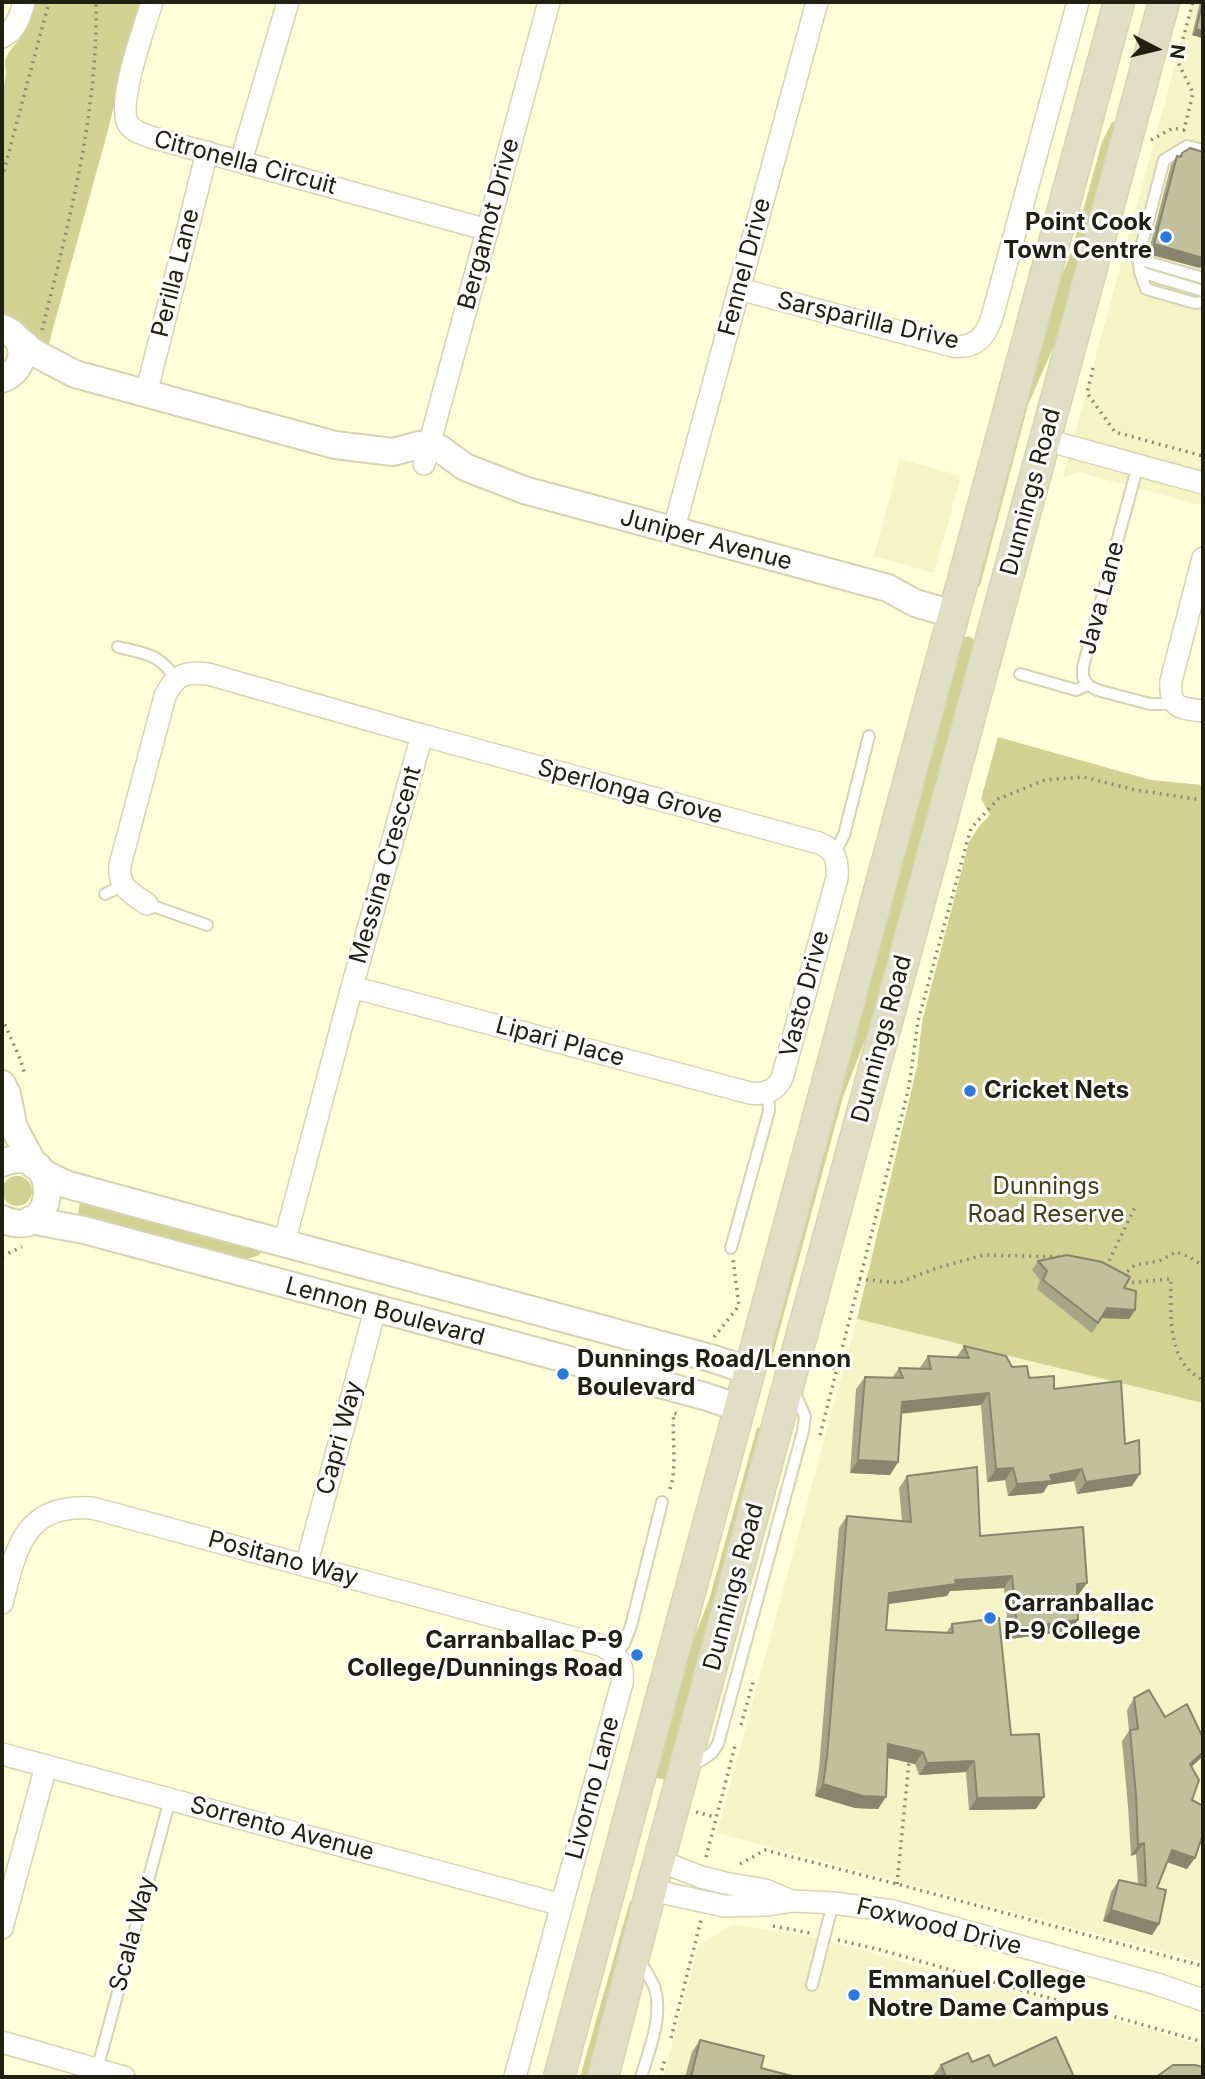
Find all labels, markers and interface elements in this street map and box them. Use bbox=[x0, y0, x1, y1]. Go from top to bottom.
north arrow bbox=[1121, 14, 1191, 84]
text: N bbox=[1165, 43, 1190, 60]
street label: Citronella Circuit bbox=[151, 125, 339, 201]
street label: Bergamot Drive bbox=[452, 135, 526, 313]
street label: Fennel Drive bbox=[713, 195, 777, 339]
street label: Perilla Lane bbox=[146, 206, 206, 340]
place label: Point Cook Town Centre bbox=[1003, 209, 1152, 265]
marker: Point Cook Town Centre bbox=[1158, 229, 1174, 245]
street label: Sarsparilla Drive bbox=[774, 286, 962, 356]
street label: Dunnings Road bbox=[995, 405, 1067, 579]
street label: Juniper Avenue bbox=[617, 503, 795, 577]
street label: Java Lane bbox=[1073, 538, 1131, 658]
street label: Sperlonga Grove bbox=[534, 753, 726, 831]
street label: Messina Crescent bbox=[344, 763, 428, 967]
street label: Vasto Drive bbox=[774, 928, 836, 1060]
street label: Dunnings Road bbox=[846, 952, 918, 1126]
street label: Lipari Place bbox=[492, 1011, 628, 1073]
place label: Cricket Nets bbox=[984, 1077, 1129, 1105]
marker: Cricket Nets bbox=[962, 1083, 978, 1099]
park label: Dunnings Road Reserve bbox=[968, 1173, 1124, 1229]
street label: Lennon Boulevard bbox=[282, 1272, 488, 1352]
place label: Dunnings Road/Lennon Boulevard bbox=[577, 1346, 851, 1402]
marker: Dunnings Road/Lennon Boulevard bbox=[555, 1366, 571, 1382]
street label: Capri Way bbox=[311, 1378, 369, 1498]
street label: Dunnings Road bbox=[698, 1500, 770, 1674]
street label: Positano Way bbox=[205, 1525, 361, 1593]
place label: Carranballac P-9 College bbox=[1004, 1590, 1154, 1646]
marker: Carranballac P-9 College bbox=[982, 1610, 998, 1626]
place label: Carranballac P-9 College/Dunnings Road bbox=[347, 1627, 623, 1683]
marker: Carranballac P-9 College/Dunnings Road bbox=[629, 1647, 645, 1663]
street label: Livorno Lane bbox=[560, 1713, 626, 1863]
street label: Sorrento Avenue bbox=[187, 1791, 377, 1867]
street label: Scala Way bbox=[104, 1873, 162, 1995]
street label: Foxwood Drive bbox=[853, 1893, 1025, 1961]
place label: Emmanuel College Notre Dame Campus bbox=[868, 1967, 1109, 2023]
marker: Emmanuel College Notre Dame Campus bbox=[846, 1987, 862, 2003]

